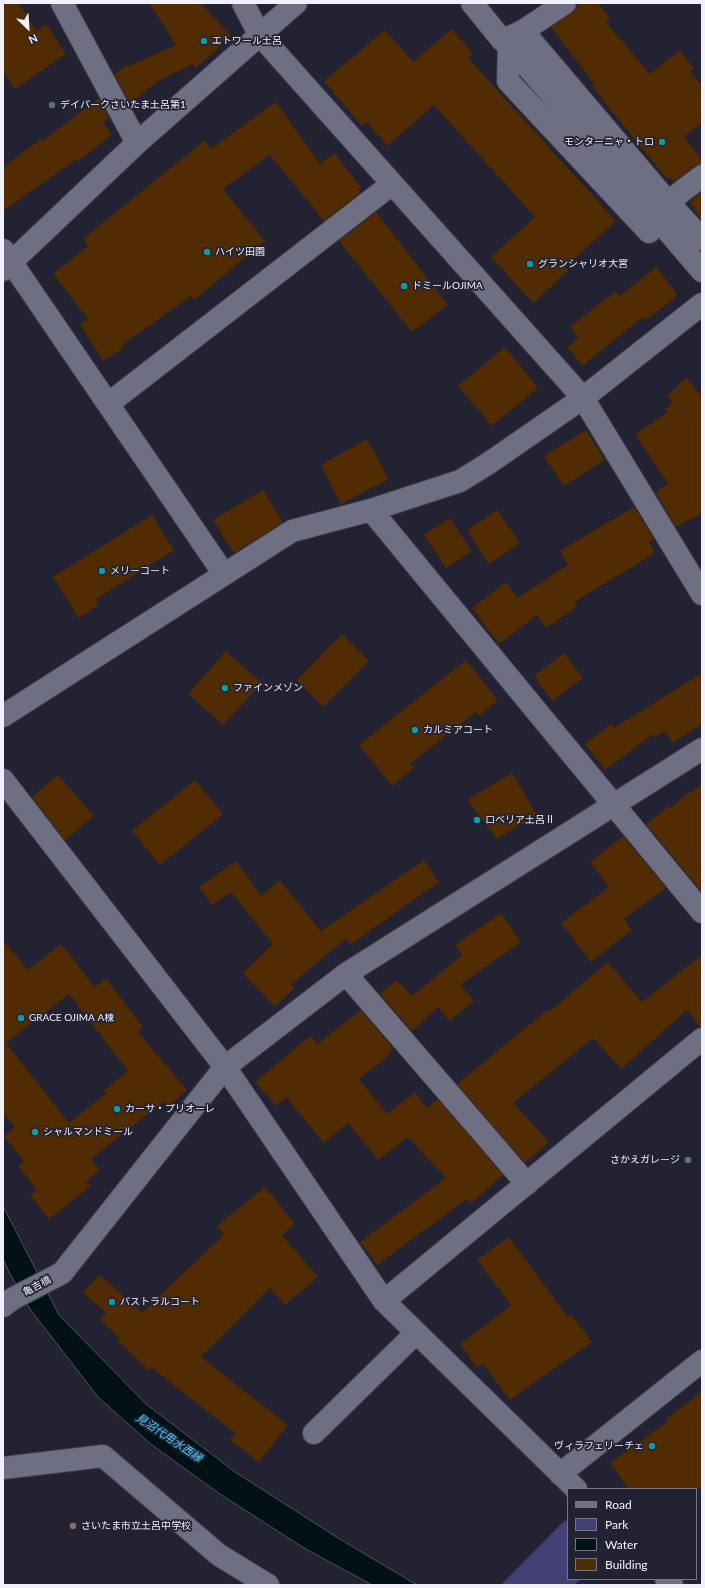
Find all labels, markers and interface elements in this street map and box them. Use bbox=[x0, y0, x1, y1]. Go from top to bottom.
north arrow bbox=[8, 8, 48, 48]
text: N bbox=[27, 32, 40, 47]
place label: エトワール土呂 bbox=[212, 35, 282, 47]
marker: エトワール土呂 bbox=[199, 36, 209, 46]
place label: デイパークさいたま土呂第1 bbox=[60, 99, 186, 111]
marker: デイパークさいたま土呂第1 bbox=[47, 100, 57, 110]
place label: モンターニャ・トロ bbox=[564, 136, 654, 148]
marker: モンターニャ・トロ bbox=[657, 137, 667, 147]
place label: ハイツ田園 bbox=[215, 246, 265, 258]
marker: ハイツ田園 bbox=[202, 247, 212, 257]
place label: グランシャリオ大宮 bbox=[538, 258, 628, 270]
marker: グランシャリオ大宮 bbox=[525, 259, 535, 269]
place label: ドミールOJIMA bbox=[412, 280, 483, 292]
marker: ドミールOJIMA bbox=[399, 281, 409, 291]
place label: メリーコート bbox=[110, 565, 170, 577]
marker: メリーコート bbox=[97, 566, 107, 576]
place label: ファインメゾン bbox=[233, 682, 303, 694]
marker: ファインメゾン bbox=[220, 683, 230, 693]
place label: カルミアコート bbox=[423, 724, 493, 736]
marker: カルミアコート bbox=[410, 725, 420, 735]
place label: ロベリア土呂Ⅱ bbox=[485, 814, 555, 826]
marker: ロベリア土呂Ⅱ bbox=[472, 815, 482, 825]
place label: GRACE OJIMA A棟 bbox=[29, 1012, 114, 1024]
marker: GRACE OJIMA A棟 bbox=[16, 1013, 26, 1023]
place label: カーサ・プリオーレ bbox=[125, 1103, 215, 1115]
marker: カーサ・プリオーレ bbox=[112, 1104, 122, 1114]
place label: シャルマンドミール bbox=[43, 1126, 133, 1138]
marker: シャルマンドミール bbox=[30, 1127, 40, 1137]
place label: さかえガレージ bbox=[610, 1154, 680, 1166]
marker: さかえガレージ bbox=[683, 1155, 693, 1165]
street label: 亀吉橋 bbox=[21, 1274, 53, 1298]
place label: パストラルコート bbox=[120, 1296, 200, 1308]
marker: パストラルコート bbox=[107, 1297, 117, 1307]
water label: 見沼代用水西縁 bbox=[133, 1411, 205, 1465]
place label: ヴィラフェリーチェ bbox=[554, 1440, 644, 1452]
marker: ヴィラフェリーチェ bbox=[647, 1441, 657, 1451]
legend bbox=[567, 1488, 697, 1580]
text: Road bbox=[605, 1497, 632, 1512]
text: Park bbox=[605, 1517, 628, 1532]
place label: さいたま市立土呂中学校 bbox=[81, 1520, 191, 1532]
marker: さいたま市立土呂中学校 bbox=[68, 1521, 78, 1531]
text: Water bbox=[605, 1537, 638, 1552]
text: Building bbox=[605, 1557, 648, 1572]

